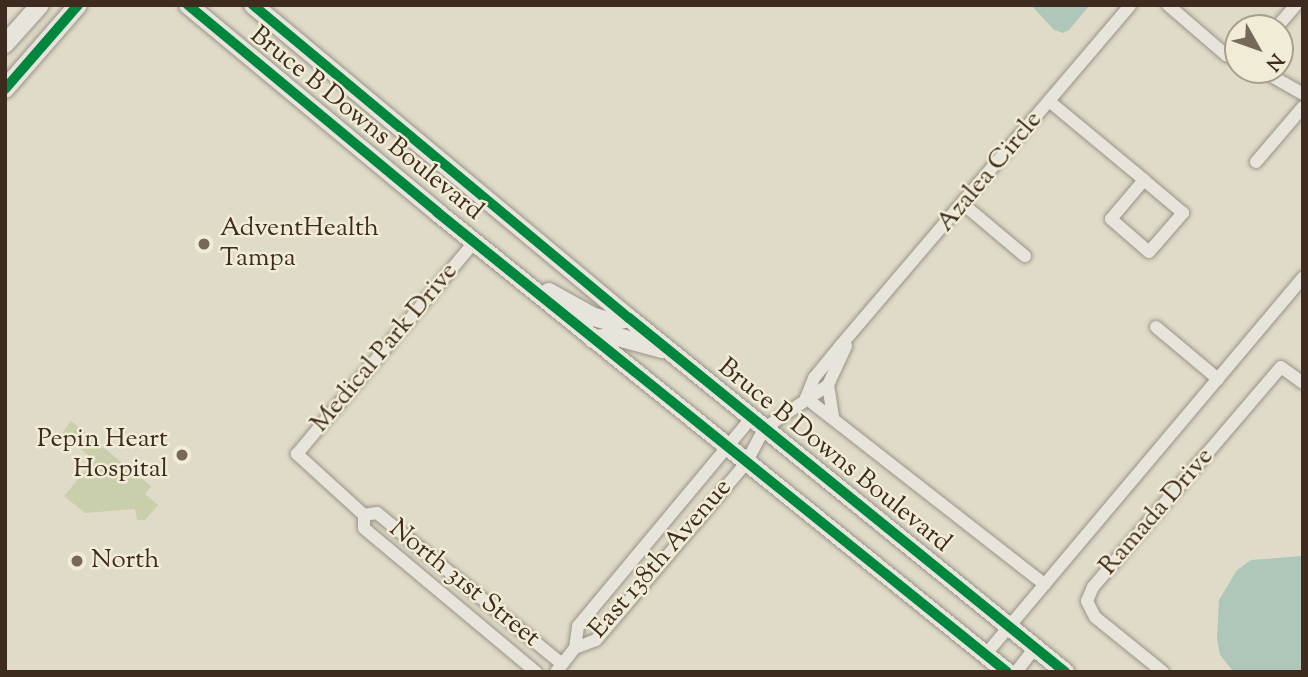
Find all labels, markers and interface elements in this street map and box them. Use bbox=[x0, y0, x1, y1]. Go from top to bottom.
north arrow bbox=[1224, 14, 1294, 84]
street label: Bruce B Downs Boulevard bbox=[243, 20, 489, 228]
text: N bbox=[1259, 47, 1289, 76]
street label: Azalea Circle bbox=[931, 105, 1049, 239]
place label: AdventHealth Tampa bbox=[220, 213, 379, 274]
marker: AdventHealth Tampa bbox=[194, 234, 214, 254]
street label: Medical Park Drive bbox=[305, 257, 465, 439]
street label: Bruce B Downs Boulevard bbox=[711, 352, 957, 560]
place label: Pepin Heart Hospital bbox=[37, 424, 168, 486]
street label: Ramada Drive bbox=[1093, 442, 1221, 582]
marker: Pepin Heart Hospital bbox=[174, 447, 190, 463]
street label: East 138th Avenue bbox=[583, 473, 739, 645]
street label: North 31st Street bbox=[382, 514, 546, 654]
place label: North bbox=[91, 545, 160, 577]
marker: North bbox=[69, 553, 85, 569]

